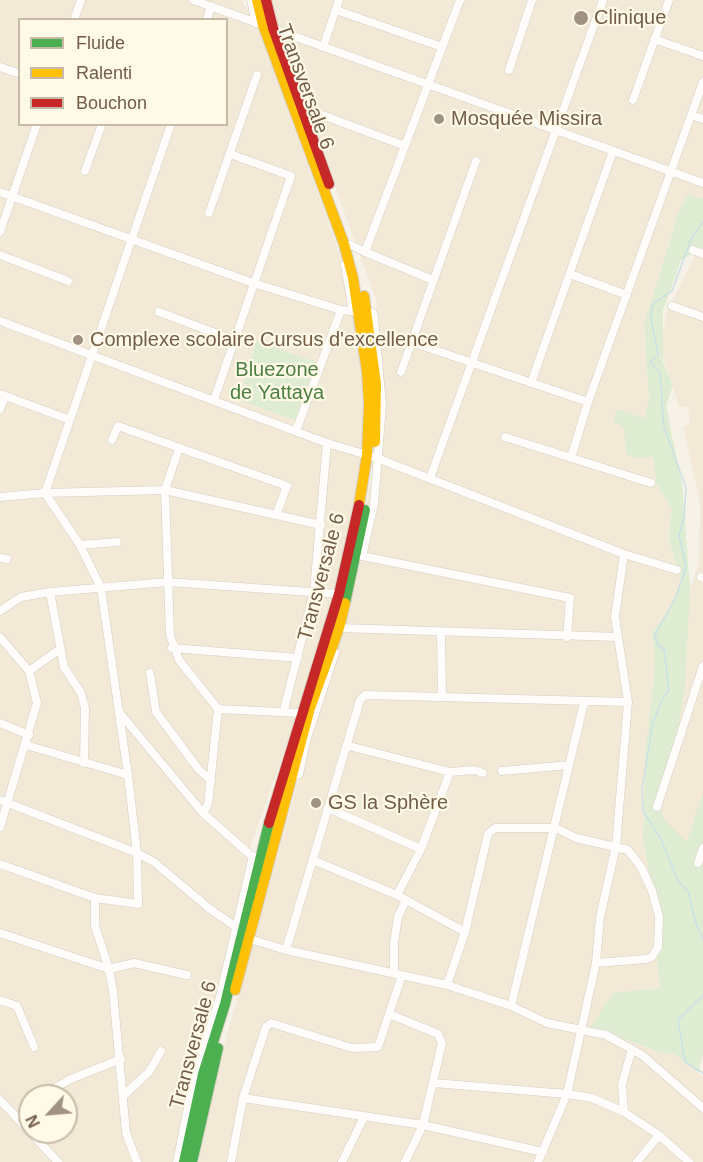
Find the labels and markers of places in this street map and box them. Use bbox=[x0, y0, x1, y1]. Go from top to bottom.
place label: Clinique bbox=[594, 6, 666, 30]
marker: Clinique bbox=[572, 9, 590, 27]
place label: Mosquée Missira bbox=[451, 107, 602, 131]
marker: Mosquée Missira bbox=[432, 112, 446, 126]
place label: Complexe scolaire Cursus d'excellence bbox=[90, 328, 438, 352]
marker: Complexe scolaire Cursus d'excellence bbox=[71, 333, 85, 347]
place label: GS la Sphère bbox=[328, 791, 448, 815]
marker: GS la Sphère bbox=[309, 796, 323, 810]

